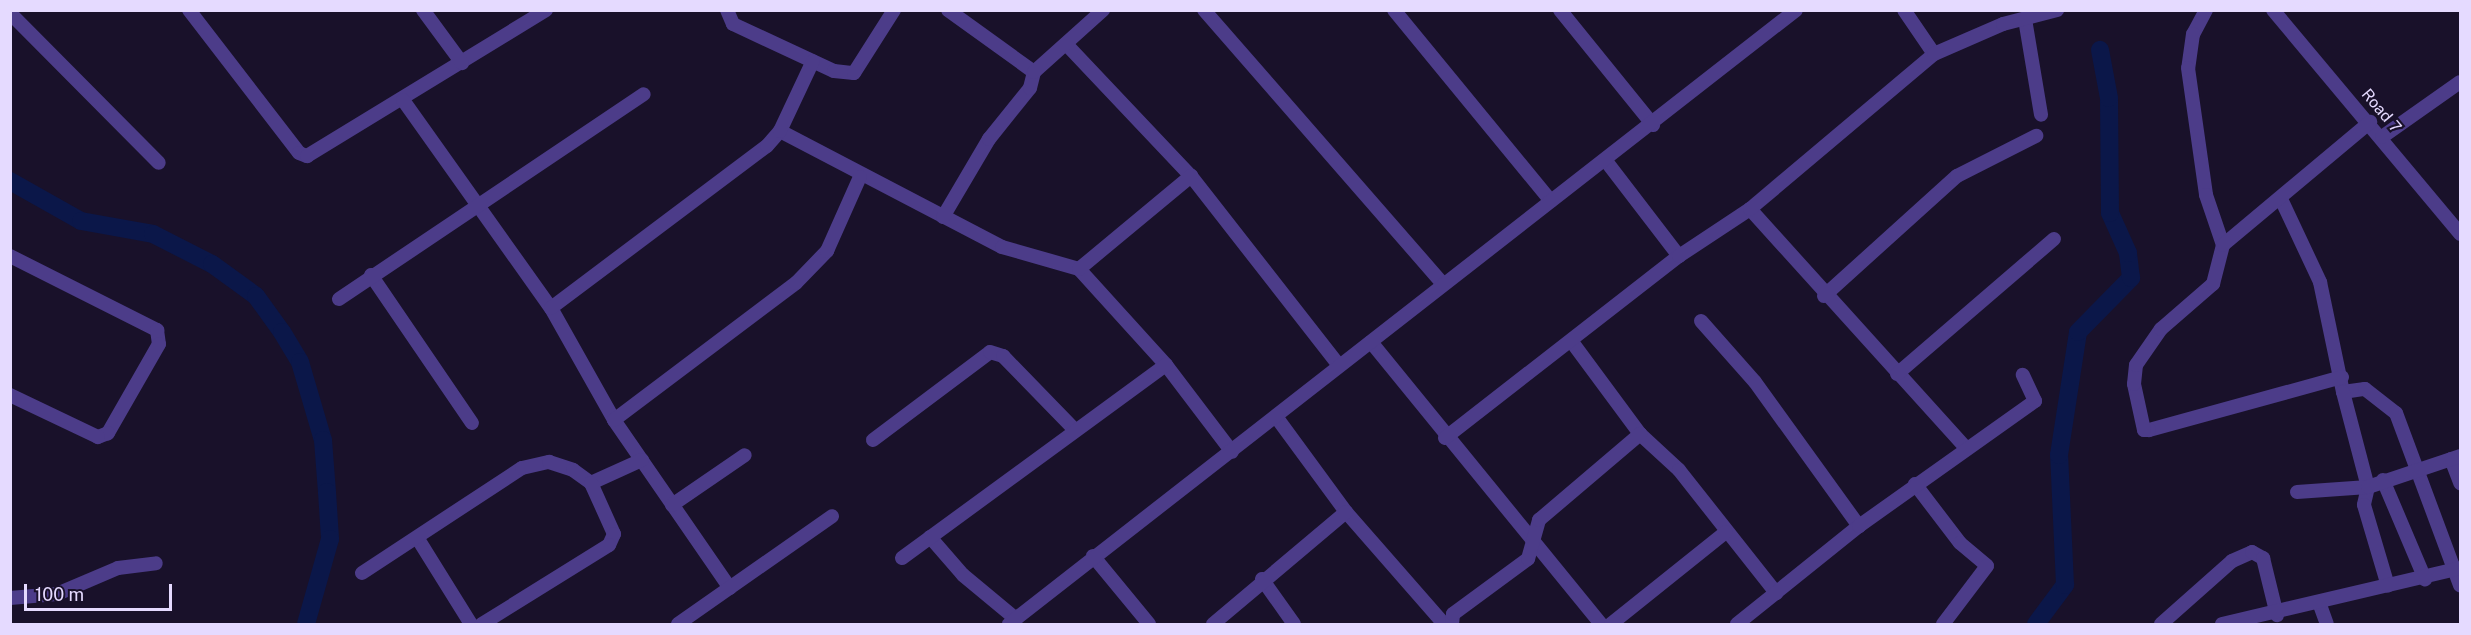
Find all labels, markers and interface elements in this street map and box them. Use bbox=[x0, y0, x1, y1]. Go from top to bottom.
street label: Road 7 bbox=[2357, 85, 2405, 137]
scale bar bbox=[27, 572, 176, 610]
text: 100 m bbox=[35, 584, 84, 605]

